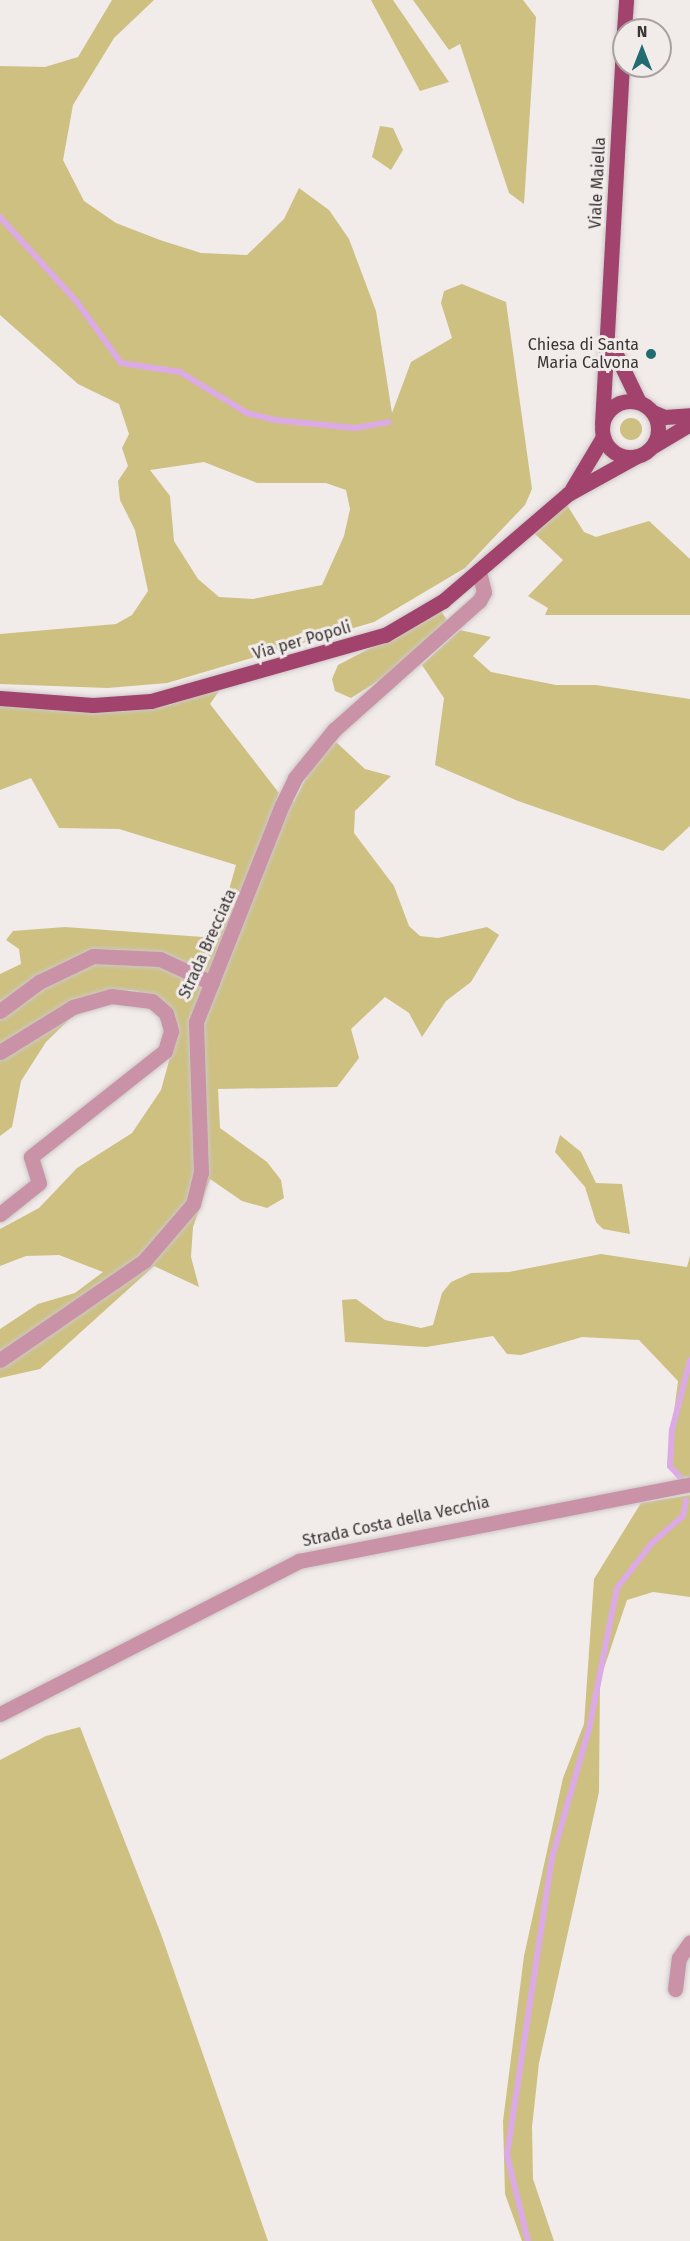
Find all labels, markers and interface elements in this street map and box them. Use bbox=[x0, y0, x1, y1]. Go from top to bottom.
north arrow bbox=[612, 18, 672, 78]
text: N bbox=[637, 22, 647, 41]
street label: Viale Maiella bbox=[586, 137, 610, 229]
place label: Chiesa di Santa Maria Calvona bbox=[528, 335, 639, 373]
marker: Chiesa di Santa Maria Calvona bbox=[644, 347, 658, 361]
street label: Via per Popoli bbox=[251, 618, 353, 664]
street label: Strada Brecciata bbox=[175, 886, 241, 1002]
street label: Strada Costa della Vecchia bbox=[301, 1493, 491, 1551]

